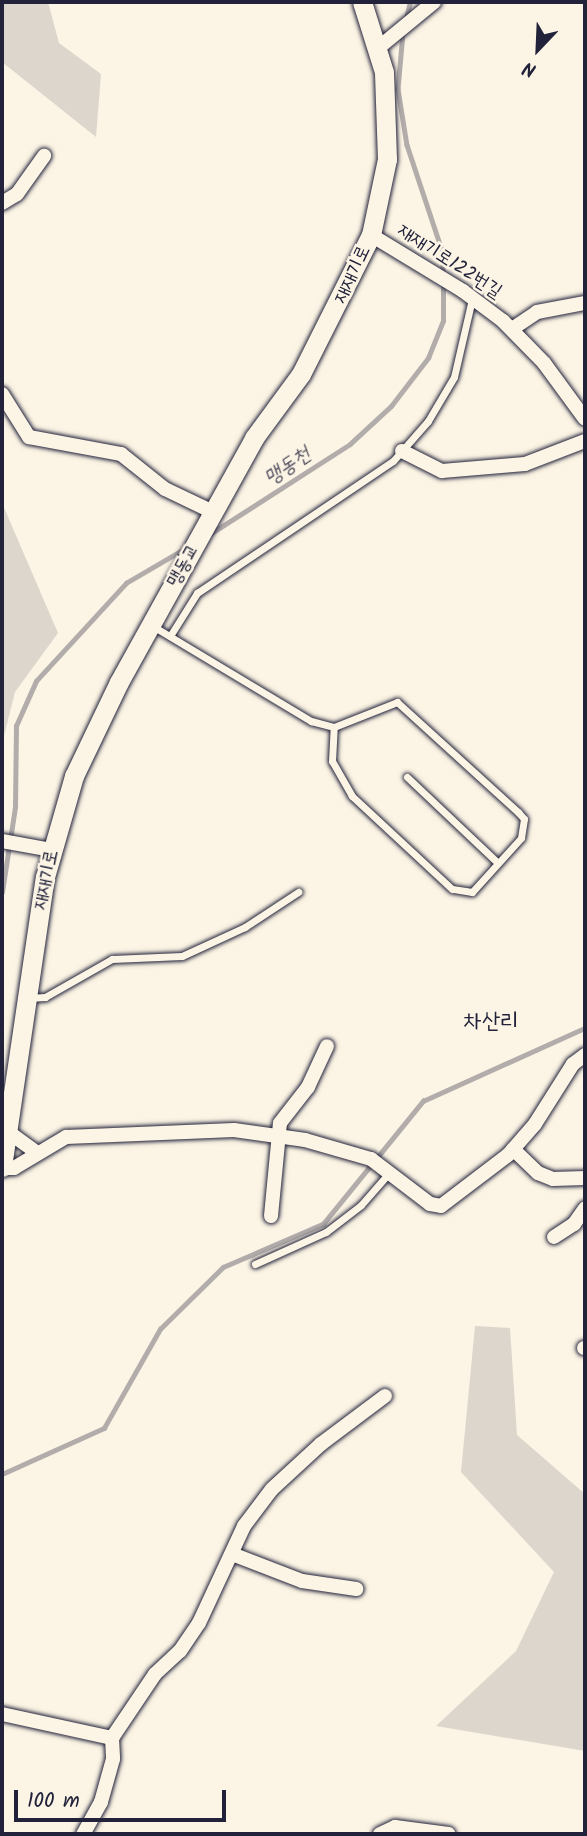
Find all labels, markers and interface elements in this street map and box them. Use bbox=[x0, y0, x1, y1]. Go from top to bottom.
north arrow bbox=[503, 14, 573, 84]
text: N bbox=[518, 52, 541, 84]
street label: 재재기로122번길 bbox=[393, 220, 505, 304]
street label: 재재기로 bbox=[330, 242, 376, 308]
water label: 맹동천 bbox=[260, 442, 316, 492]
street label: 맹동교 bbox=[163, 540, 205, 592]
street label: 재재기로 bbox=[29, 848, 65, 912]
district label: 차산리 bbox=[463, 1008, 519, 1036]
scale bar bbox=[18, 1776, 229, 1820]
text: 100 m bbox=[27, 1785, 80, 1818]

